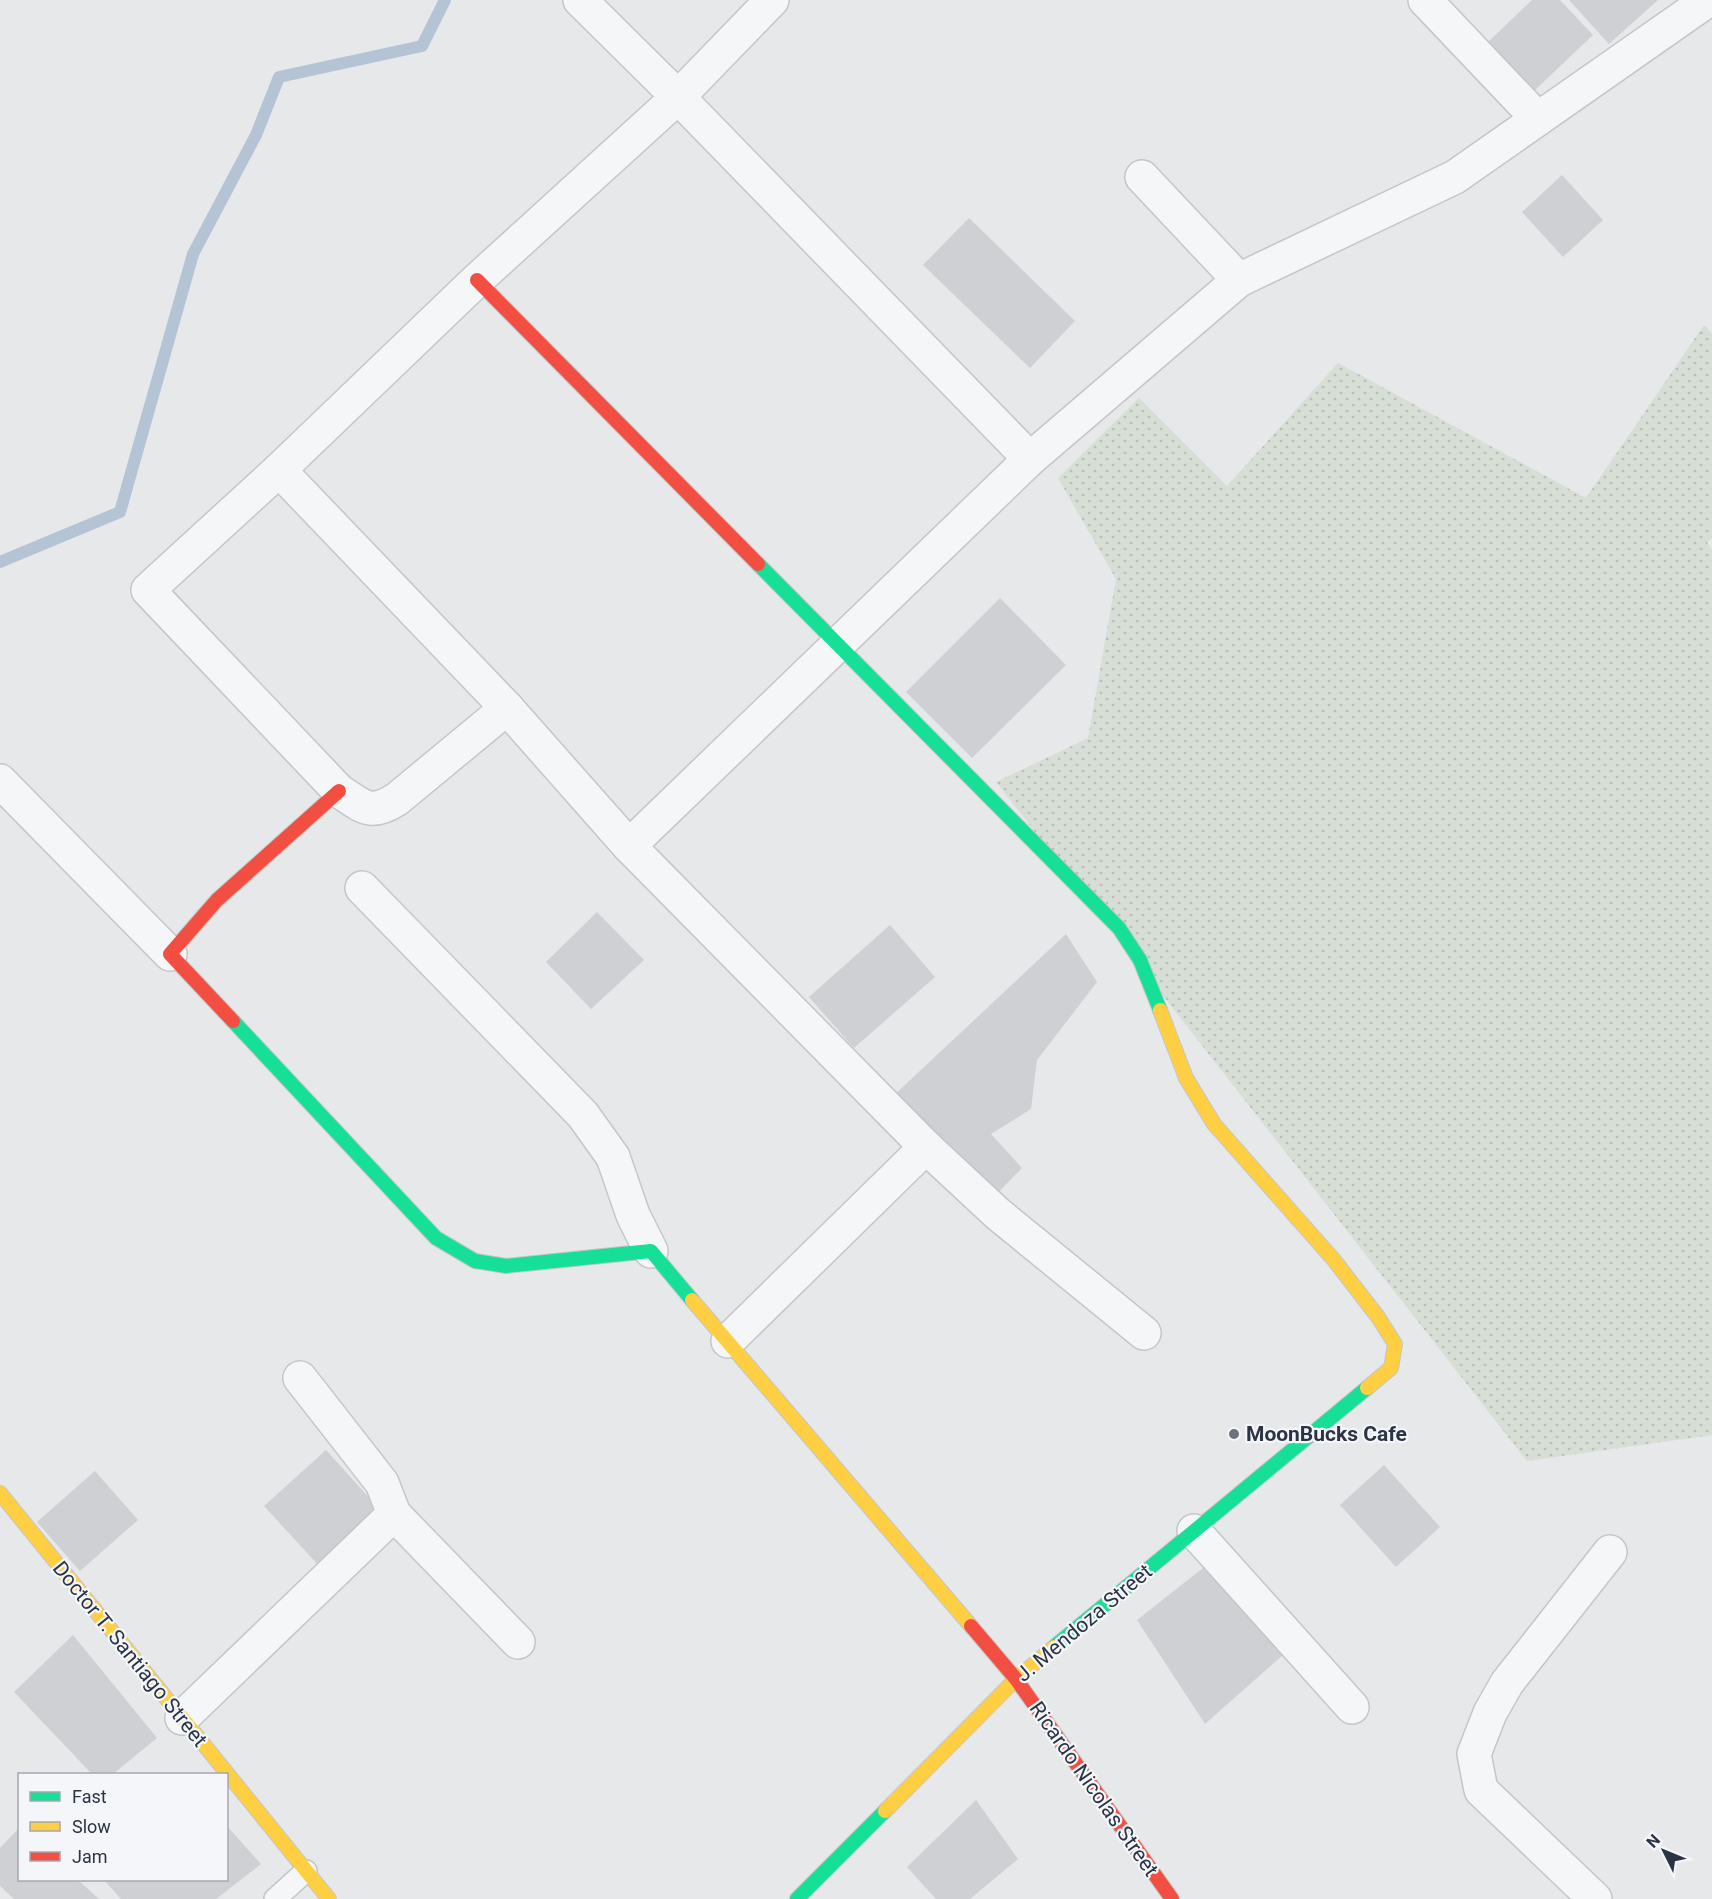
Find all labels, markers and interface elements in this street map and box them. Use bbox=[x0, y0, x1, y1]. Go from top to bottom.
place label: MoonBucks Cafe bbox=[1246, 1422, 1407, 1446]
marker: MoonBucks Cafe bbox=[1227, 1427, 1241, 1441]
street label: Doctor T. Santiago Street bbox=[48, 1556, 212, 1752]
street label: J. Mendoza Street bbox=[1011, 1559, 1157, 1687]
street label: Ricardo Nicolas Street bbox=[1025, 1697, 1163, 1881]
legend bbox=[18, 1773, 228, 1881]
text: Fast bbox=[72, 1786, 107, 1807]
text: Slow bbox=[72, 1816, 111, 1837]
north arrow bbox=[1634, 1821, 1694, 1881]
text: N bbox=[1643, 1831, 1664, 1852]
text: Jam bbox=[72, 1846, 108, 1867]

